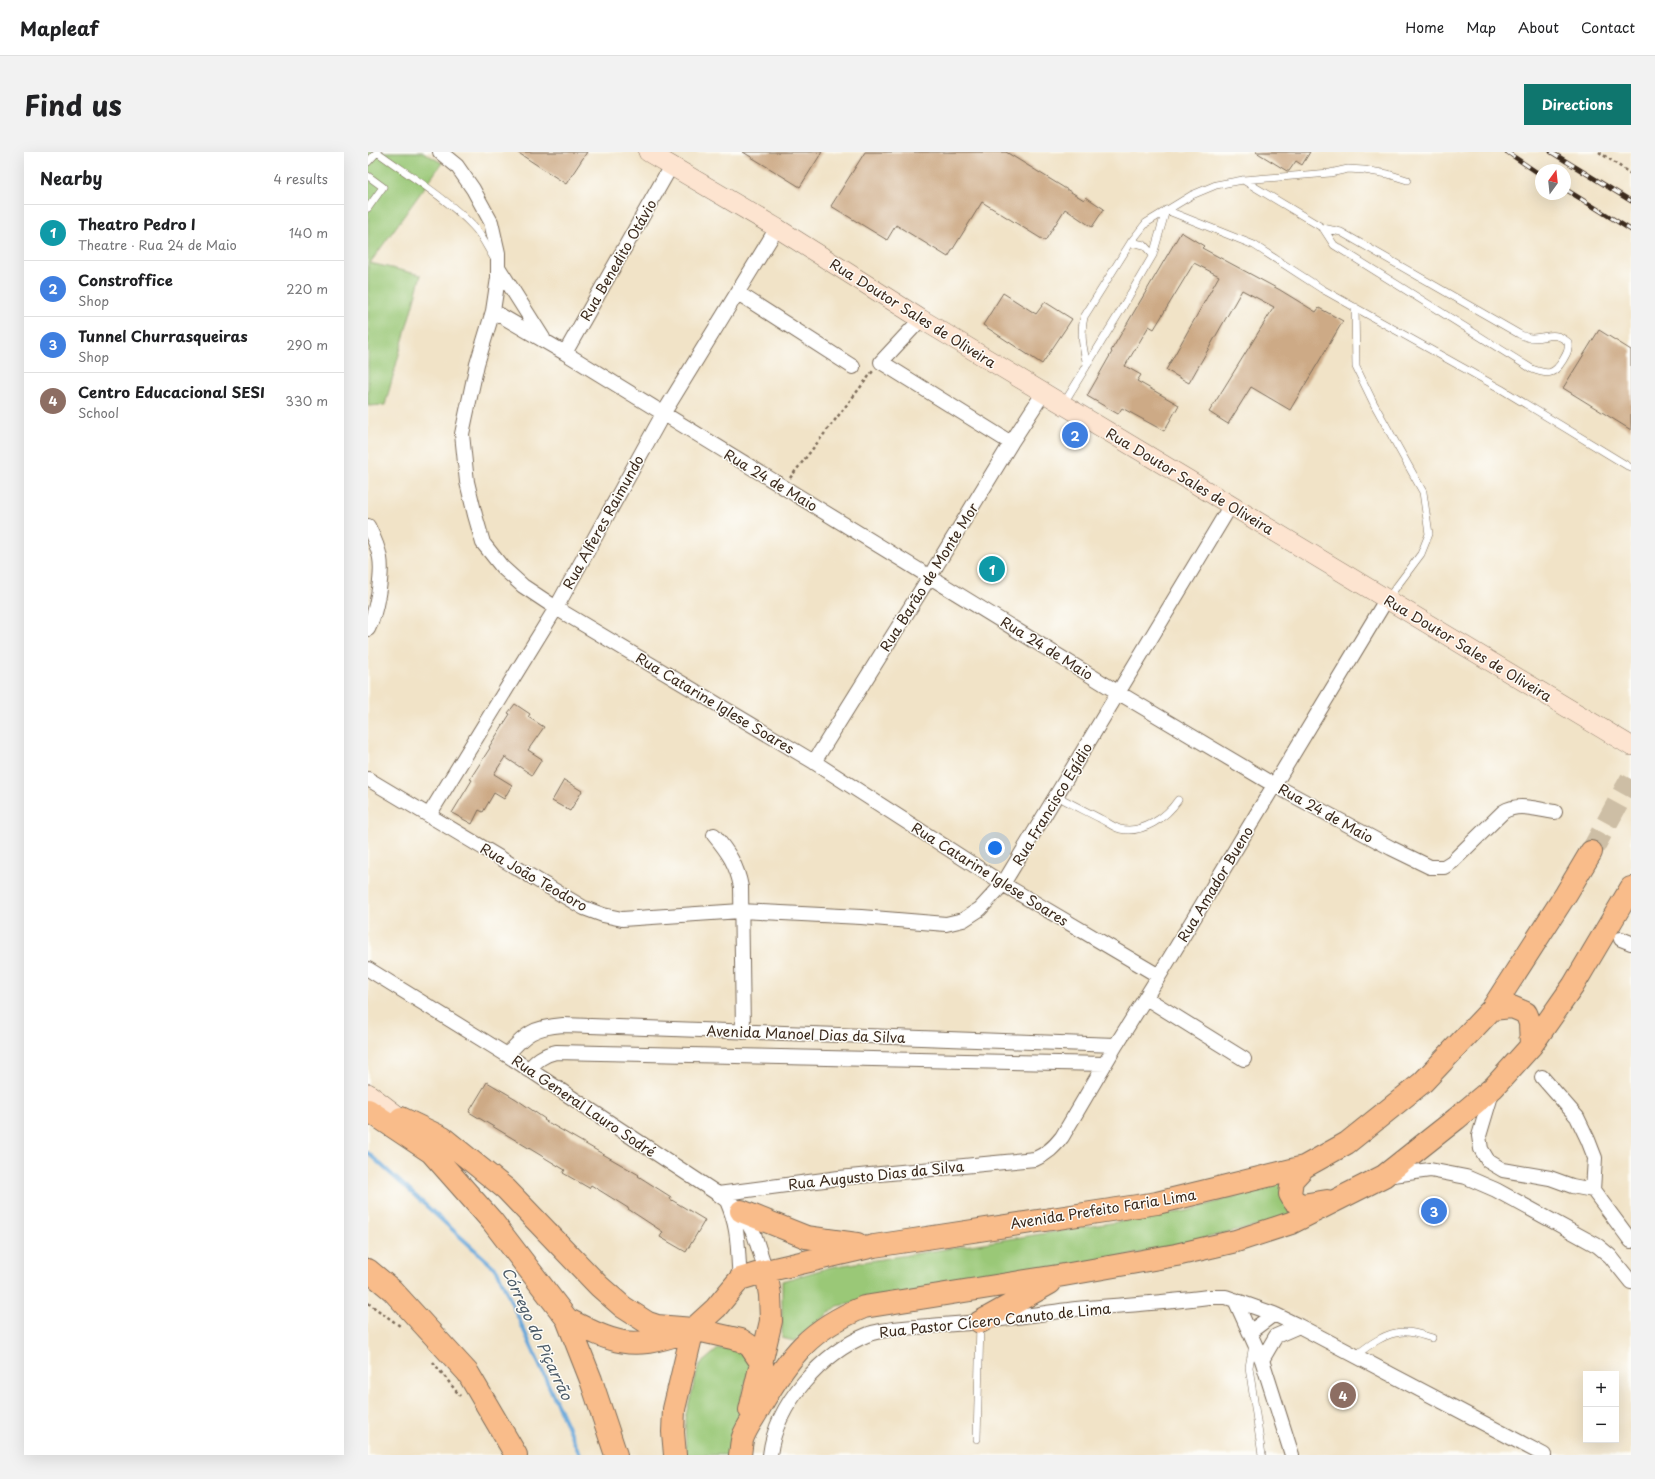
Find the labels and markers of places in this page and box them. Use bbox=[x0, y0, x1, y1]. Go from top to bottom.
pin: 2 bbox=[1062, 420, 1088, 450]
pin: 1 bbox=[979, 554, 1005, 584]
pin: 3 bbox=[1421, 1196, 1447, 1226]
pin: 4 bbox=[1330, 1380, 1356, 1410]

